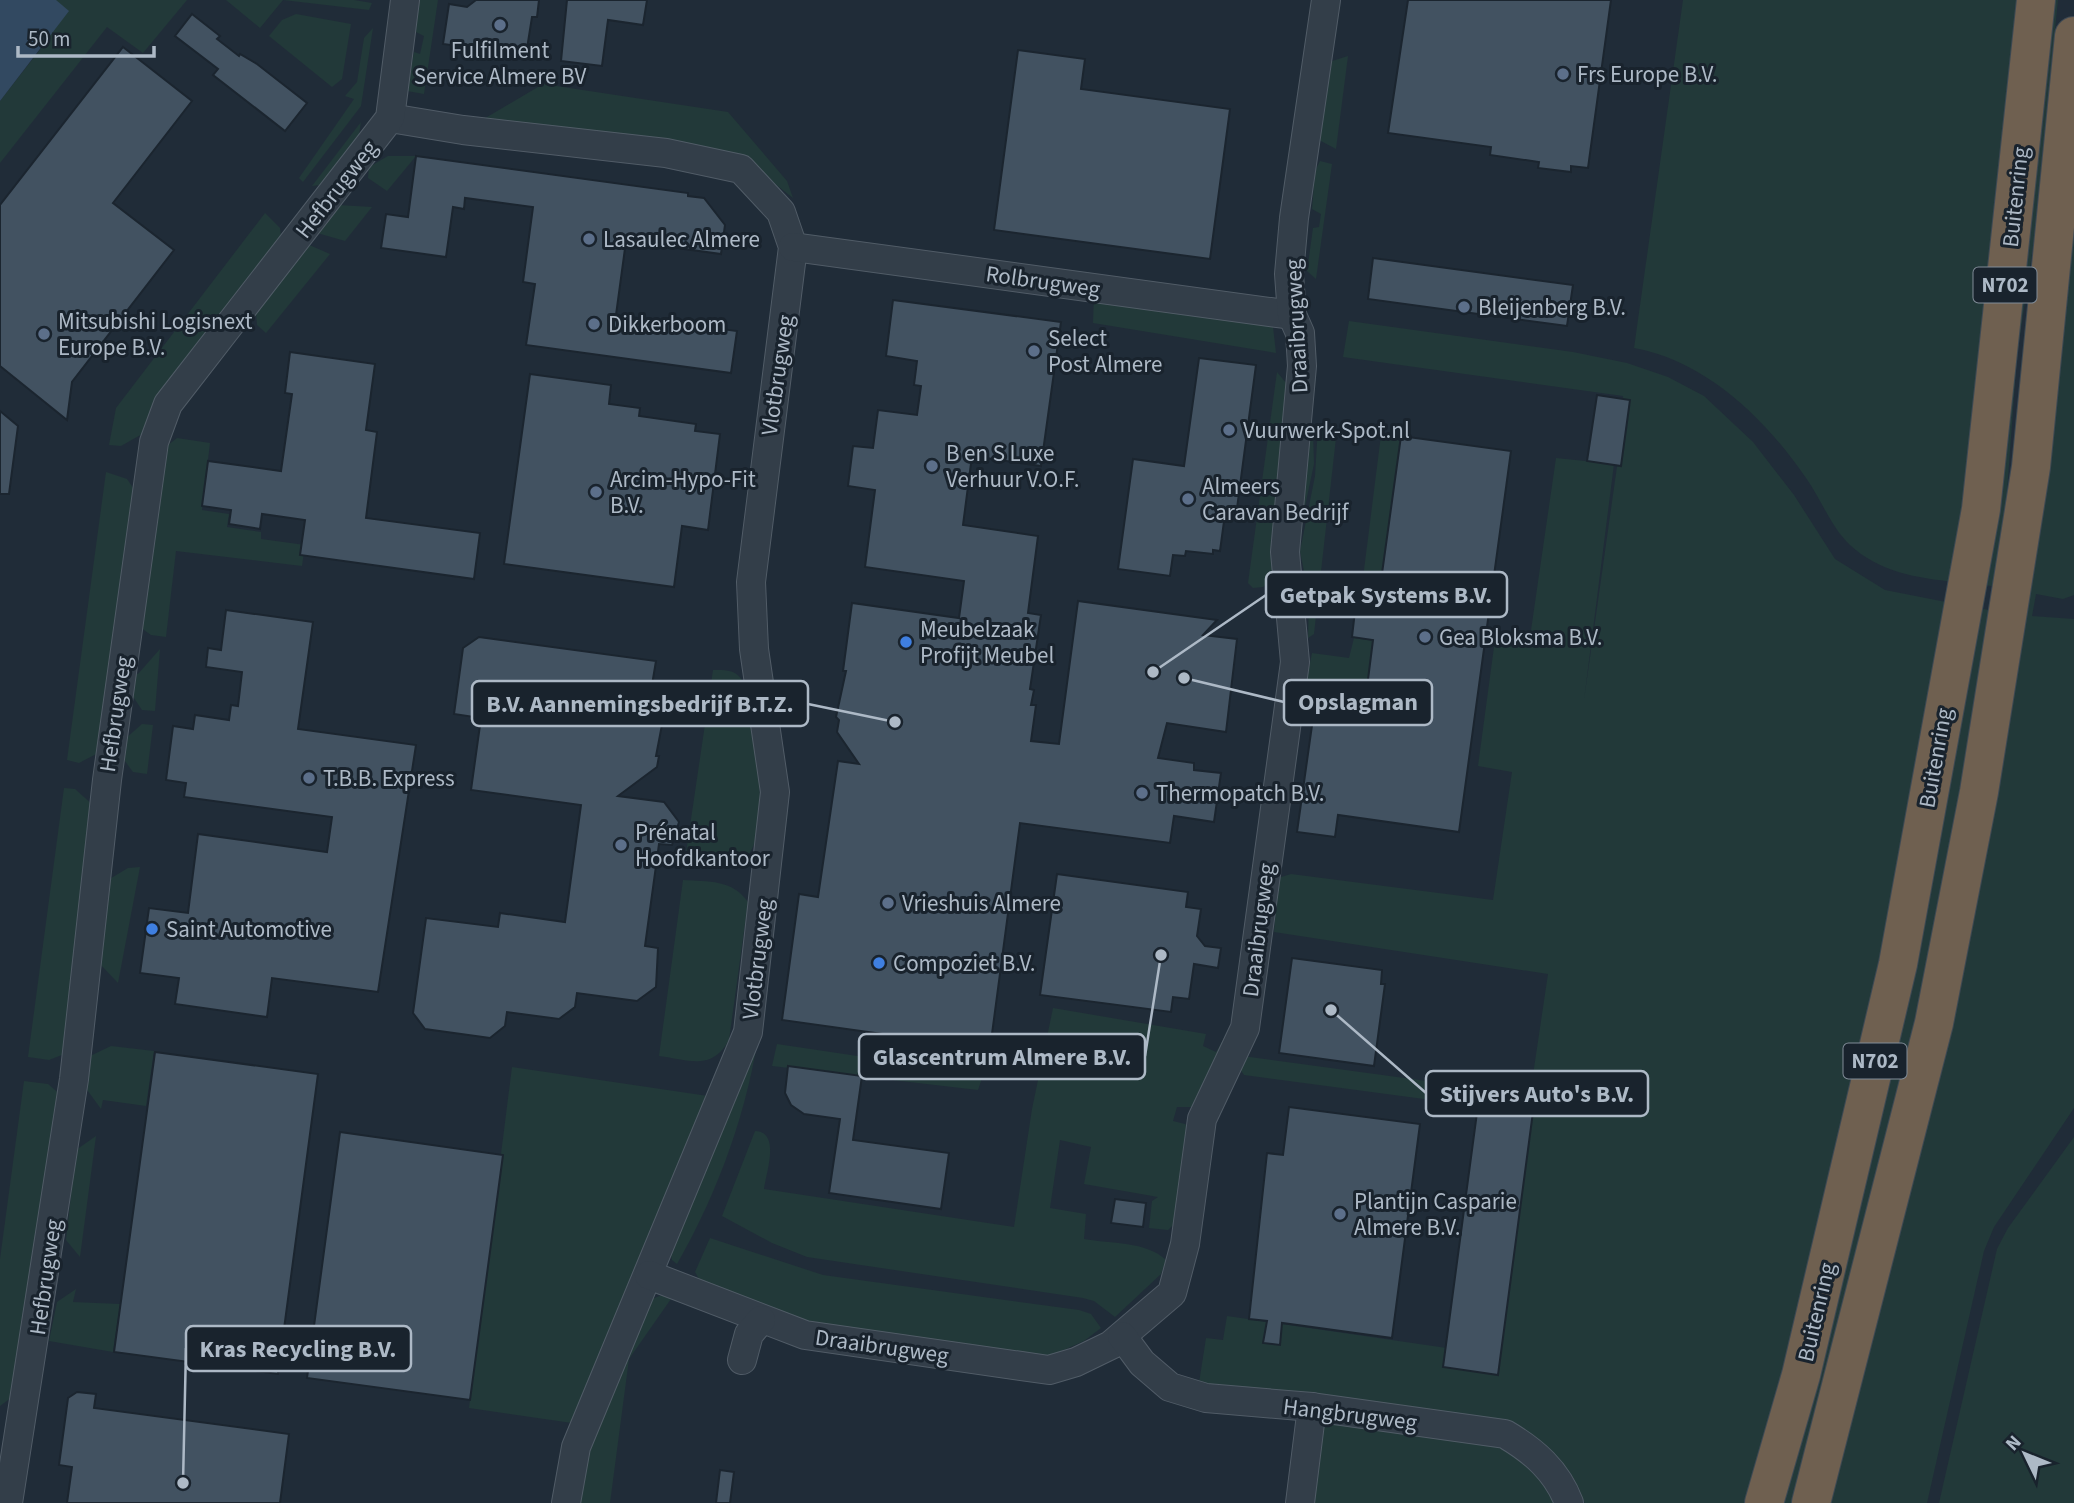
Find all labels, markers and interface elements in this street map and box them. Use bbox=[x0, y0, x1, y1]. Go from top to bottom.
scale bar bbox=[18, 14, 154, 58]
marker: Fulfilment Service Almere BV bbox=[492, 17, 508, 33]
text: 50 m bbox=[28, 24, 70, 54]
place label: Fulfilment Service Almere BV bbox=[414, 34, 586, 93]
place label: Frs Europe B.V. bbox=[1577, 58, 1718, 91]
marker: Frs Europe B.V. bbox=[1555, 66, 1571, 82]
street label: Hefbrugweg bbox=[287, 133, 386, 246]
street label: Buitenring bbox=[1994, 145, 2037, 249]
place label: Lasaulec Almere bbox=[603, 223, 760, 256]
marker: Lasaulec Almere bbox=[581, 231, 597, 247]
street label: Rolbrugweg bbox=[984, 257, 1103, 306]
street label: Draaibrugweg bbox=[1276, 258, 1316, 394]
road number: N702 bbox=[1974, 268, 2036, 302]
place label: Bleijenberg B.V. bbox=[1478, 291, 1626, 324]
marker: Bleijenberg B.V. bbox=[1456, 299, 1472, 315]
place label: Mitsubishi Logisnext Europe B.V. bbox=[58, 305, 253, 364]
place label: Dikkerboom bbox=[608, 308, 726, 341]
street label: Vlotbrugweg bbox=[753, 312, 802, 438]
marker: Dikkerboom bbox=[586, 316, 602, 332]
place label: Select Post Almere bbox=[1048, 322, 1162, 381]
marker: Mitsubishi Logisnext Europe B.V. bbox=[36, 326, 52, 342]
marker: Select Post Almere bbox=[1026, 343, 1042, 359]
place label: Vuurwerk-Spot.nl bbox=[1243, 414, 1410, 447]
marker: Vuurwerk-Spot.nl bbox=[1221, 422, 1237, 438]
place label: B en S Luxe Verhuur V.O.F. bbox=[946, 437, 1080, 496]
marker: B en S Luxe Verhuur V.O.F. bbox=[924, 458, 940, 474]
place label: Arcim-Hypo-Fit B.V. bbox=[610, 463, 756, 522]
place label: Almeers Caravan Bedrijf bbox=[1202, 470, 1350, 529]
marker: Arcim-Hypo-Fit B.V. bbox=[588, 484, 604, 500]
marker: Almeers Caravan Bedrijf bbox=[1180, 491, 1196, 507]
callout: Getpak Systems B.V. bbox=[1266, 572, 1507, 617]
text: Getpak Systems B.V. bbox=[1280, 578, 1492, 613]
place label: Meubelzaak Profijt Meubel bbox=[920, 613, 1054, 672]
place label: Gea Bloksma B.V. bbox=[1439, 621, 1602, 654]
marker: Gea Bloksma B.V. bbox=[1417, 629, 1433, 645]
marker: Meubelzaak Profijt Meubel bbox=[898, 634, 914, 650]
street label: Hefbrugweg bbox=[91, 653, 140, 774]
callout: Opslagman bbox=[1284, 680, 1432, 725]
callout: B.V. Aannemingsbedrijf B.T.Z. bbox=[472, 681, 808, 726]
text: Opslagman bbox=[1298, 685, 1418, 720]
text: B.V. Aannemingsbedrijf B.T.Z. bbox=[486, 687, 794, 722]
street label: Buitenring bbox=[1910, 705, 1961, 811]
place label: T.B.B. Express bbox=[323, 762, 455, 795]
marker: T.B.B. Express bbox=[301, 770, 317, 786]
place label: Thermopatch B.V. bbox=[1156, 777, 1324, 810]
marker: Thermopatch B.V. bbox=[1134, 785, 1150, 801]
place label: Prénatal Hoofdkantoor bbox=[635, 816, 771, 875]
marker: Prénatal Hoofdkantoor bbox=[613, 837, 629, 853]
street label: Draaibrugweg bbox=[1234, 861, 1283, 999]
place label: Vrieshuis Almere bbox=[902, 887, 1061, 920]
marker: Vrieshuis Almere bbox=[880, 895, 896, 911]
street label: Vlotbrugweg bbox=[734, 896, 781, 1021]
place label: Saint Automotive bbox=[166, 913, 332, 946]
marker: Saint Automotive bbox=[144, 921, 160, 937]
place label: Compoziet B.V. bbox=[893, 947, 1036, 980]
marker: Compoziet B.V. bbox=[871, 955, 887, 971]
callout: Glascentrum Almere B.V. bbox=[859, 1034, 1145, 1079]
text: Glascentrum Almere B.V. bbox=[873, 1040, 1131, 1075]
road number: N702 bbox=[1843, 1044, 1906, 1078]
callout: Stijvers Auto's B.V. bbox=[1426, 1071, 1648, 1116]
text: Stijvers Auto's B.V. bbox=[1440, 1077, 1634, 1112]
place label: Plantijn Casparie Almere B.V. bbox=[1354, 1185, 1517, 1244]
marker: Plantijn Casparie Almere B.V. bbox=[1332, 1206, 1348, 1222]
street label: Hefbrugweg bbox=[21, 1216, 70, 1337]
street label: Buitenring bbox=[1789, 1259, 1844, 1365]
street label: Draaibrugweg bbox=[813, 1321, 951, 1372]
callout: Kras Recycling B.V. bbox=[186, 1326, 411, 1371]
text: Kras Recycling B.V. bbox=[200, 1332, 396, 1367]
street label: Hangbrugweg bbox=[1281, 1390, 1419, 1439]
north arrow bbox=[1990, 1419, 2060, 1489]
text: N bbox=[1999, 1430, 2028, 1457]

